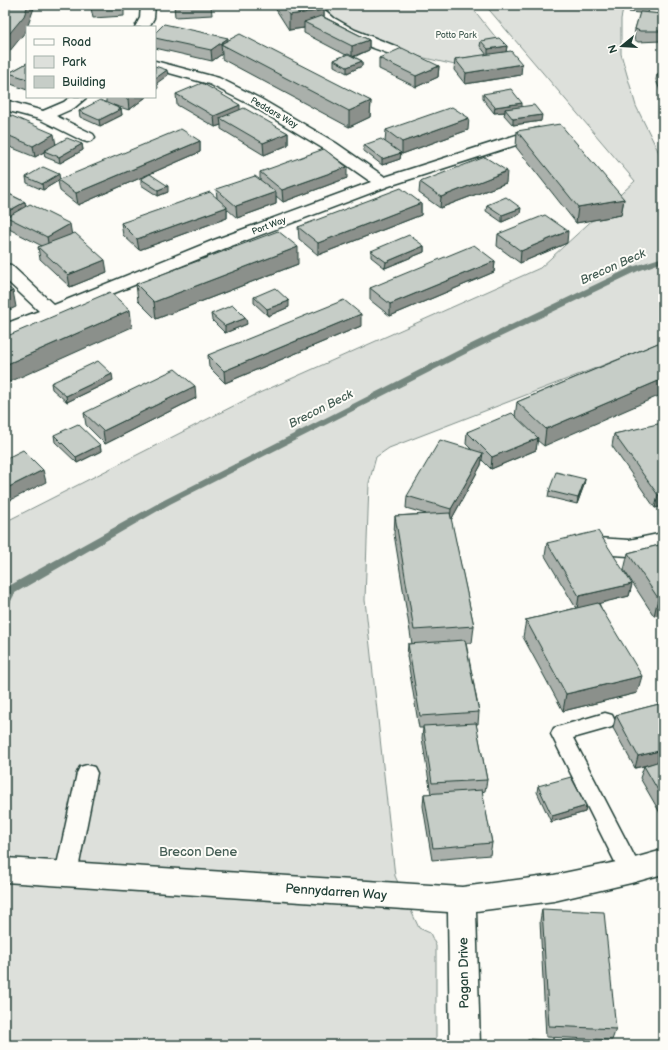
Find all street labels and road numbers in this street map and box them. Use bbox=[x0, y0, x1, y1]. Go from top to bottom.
street label: Peddars Way bbox=[248, 95, 300, 131]
street label: Port Way bbox=[250, 214, 288, 237]
street label: Pennydarren Way bbox=[285, 880, 387, 904]
street label: Pagan Drive bbox=[455, 937, 473, 1009]

